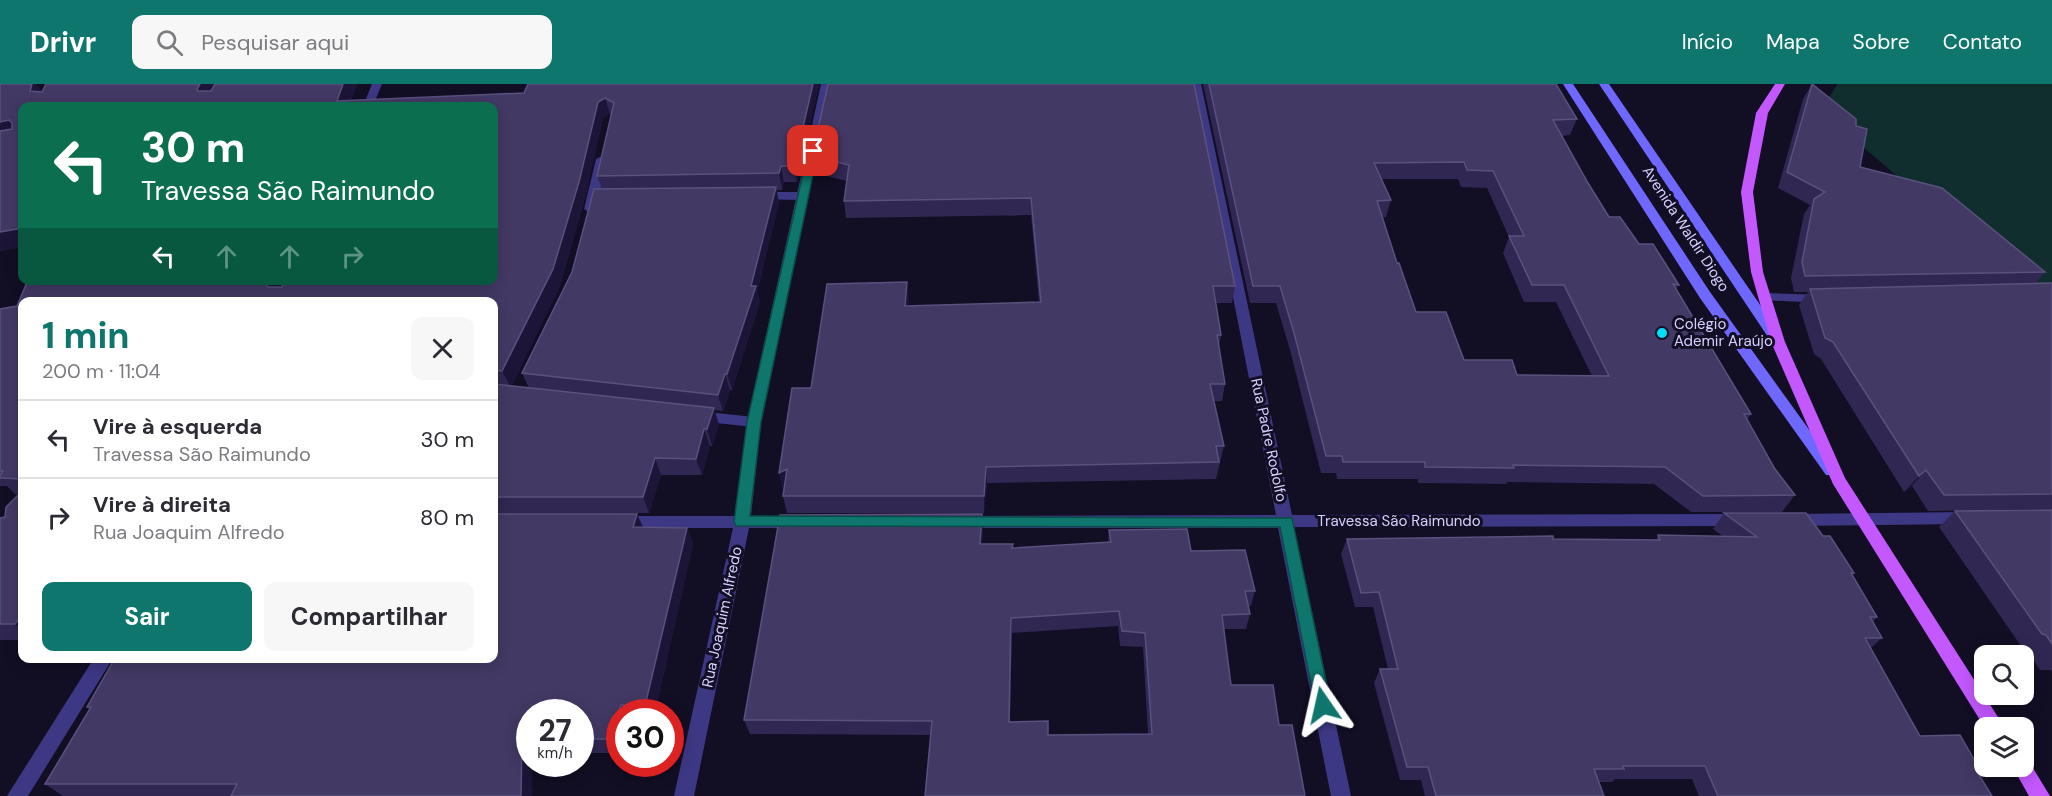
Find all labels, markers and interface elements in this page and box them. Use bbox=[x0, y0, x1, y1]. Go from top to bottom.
search box bbox=[132, 15, 552, 69]
text: Drivr bbox=[30, 24, 96, 61]
icon: search bbox=[153, 26, 186, 59]
text: Pesquisar aqui bbox=[201, 28, 349, 57]
text: Início bbox=[1682, 28, 1733, 56]
text: Mapa bbox=[1766, 28, 1820, 56]
text: Sobre bbox=[1853, 28, 1910, 56]
text: Contato bbox=[1943, 28, 2022, 56]
text: 30 m bbox=[141, 120, 245, 175]
pin bbox=[787, 125, 838, 176]
icon: left bbox=[42, 126, 120, 204]
icon: arrive bbox=[796, 134, 829, 167]
street label: Avenida Waldir Diogo bbox=[1638, 162, 1734, 296]
text: Travessa São Raimundo bbox=[141, 173, 435, 208]
icon: left bbox=[147, 240, 180, 273]
icon: ahead bbox=[210, 240, 243, 273]
icon: ahead bbox=[273, 240, 306, 273]
icon: right bbox=[336, 240, 369, 273]
text: 1 min bbox=[42, 312, 130, 359]
place label: Colégio Ademir Araújo bbox=[1674, 314, 1773, 351]
button: close bbox=[411, 317, 474, 380]
marker: Colégio Ademir Araújo bbox=[1655, 326, 1669, 340]
text: 200 m · 11:04 bbox=[42, 358, 161, 384]
street label: Rua Padre Rodolfo bbox=[1246, 376, 1292, 504]
text: Vire à esquerda bbox=[93, 412, 262, 441]
icon: left bbox=[42, 423, 75, 456]
text: 30 m bbox=[420, 425, 474, 454]
text: Travessa São Raimundo bbox=[93, 441, 311, 467]
text: Vire à direita bbox=[93, 490, 231, 519]
icon: right bbox=[42, 501, 75, 534]
text: 80 m bbox=[420, 503, 474, 532]
street label: Travessa São Raimundo bbox=[1317, 511, 1481, 531]
text: Rua Joaquim Alfredo bbox=[93, 519, 285, 545]
street label: Rua Joaquim Alfredo bbox=[697, 545, 747, 689]
button: Sair bbox=[42, 582, 252, 651]
button: Compartilhar bbox=[264, 582, 474, 651]
map controls bbox=[1974, 645, 2034, 777]
button: search bbox=[1974, 645, 2034, 705]
position arrow bbox=[1291, 673, 1355, 737]
speed limit sign: 30 bbox=[606, 699, 684, 777]
text: 27 bbox=[538, 711, 572, 750]
button: layers bbox=[1974, 717, 2034, 777]
text: km/h bbox=[537, 743, 573, 763]

